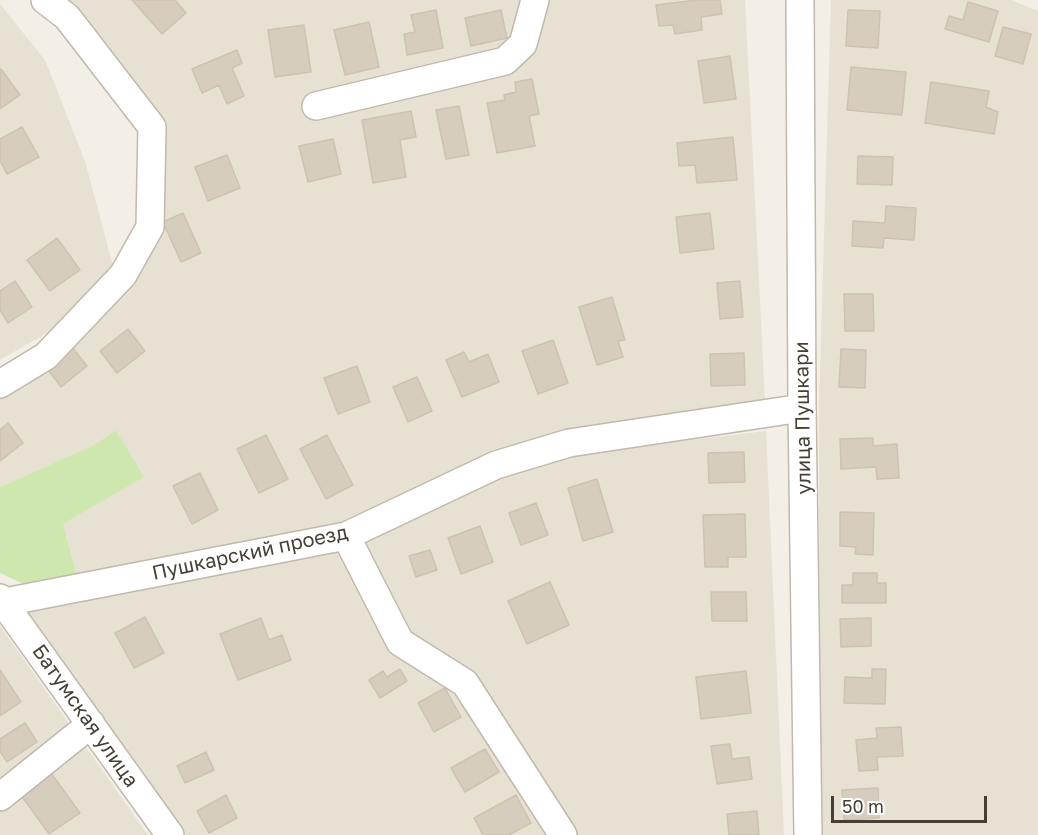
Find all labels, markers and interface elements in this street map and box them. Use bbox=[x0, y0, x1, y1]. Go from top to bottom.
street label: улица Пушкари bbox=[790, 341, 816, 495]
street label: Пушкарский проезд bbox=[150, 521, 350, 585]
street label: Батумская улица bbox=[27, 640, 143, 792]
scale bar bbox=[834, 784, 990, 822]
text: 50 m bbox=[842, 795, 884, 817]

